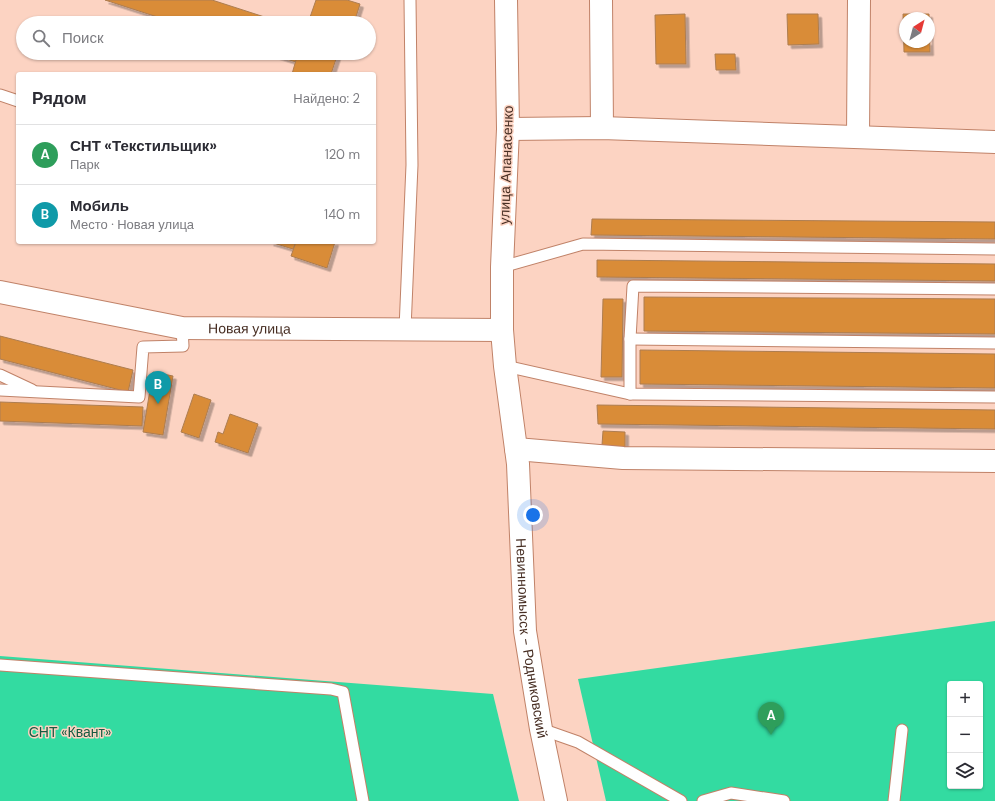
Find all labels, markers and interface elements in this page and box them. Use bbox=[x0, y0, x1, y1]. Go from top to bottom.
north arrow bbox=[899, 12, 935, 48]
search box bbox=[16, 16, 376, 60]
icon: search bbox=[30, 27, 52, 49]
text: Поиск bbox=[62, 28, 104, 48]
text: Рядом bbox=[32, 87, 87, 109]
text: Найдено: 2 bbox=[293, 90, 360, 107]
street label: улица Апанасенко bbox=[495, 105, 517, 225]
text: СНТ «Текстильщик» bbox=[70, 136, 217, 156]
text: A bbox=[40, 146, 50, 163]
text: 120 m bbox=[325, 146, 360, 163]
text: Парк bbox=[70, 156, 100, 173]
text: Мобиль bbox=[70, 196, 129, 216]
text: B bbox=[41, 206, 49, 223]
text: 140 m bbox=[324, 206, 360, 223]
text: Место · Новая улица bbox=[70, 216, 194, 233]
street label: Новая улица bbox=[208, 319, 291, 338]
pin: B bbox=[145, 371, 171, 404]
your location bbox=[523, 505, 543, 525]
street label: Невинномысск - Родниковский bbox=[512, 538, 552, 740]
map controls bbox=[947, 681, 983, 789]
button: + bbox=[947, 681, 983, 717]
pin: A bbox=[758, 702, 784, 735]
button: − bbox=[947, 717, 983, 753]
park label: СНТ «Квант» bbox=[29, 723, 111, 741]
button: layers bbox=[947, 753, 983, 789]

